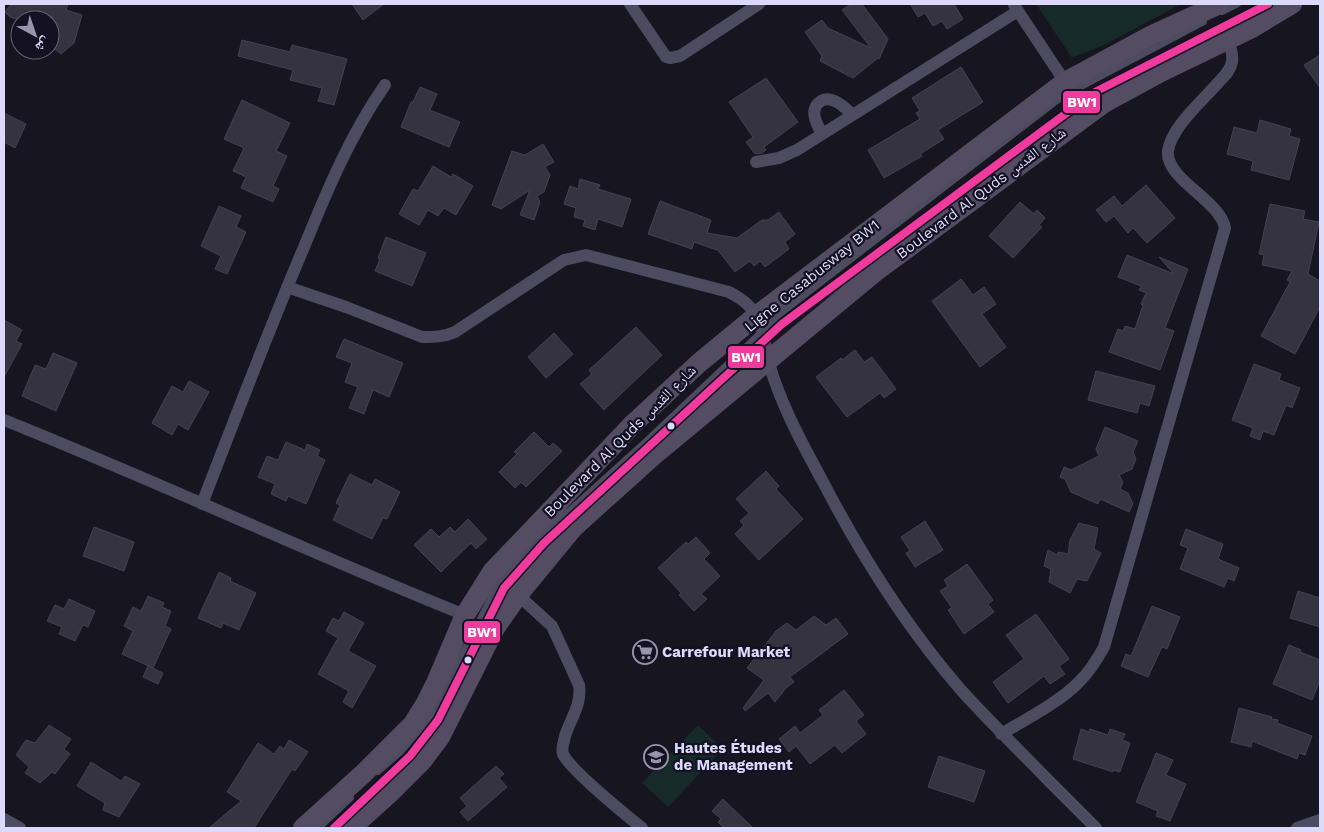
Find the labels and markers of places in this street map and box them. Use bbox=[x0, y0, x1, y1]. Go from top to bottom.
unlabelled marker bbox=[666, 421, 676, 431]
supermarket icon: Carrefour Market bbox=[632, 639, 658, 665]
place label: Carrefour Market bbox=[662, 643, 791, 661]
unlabelled marker bbox=[463, 655, 473, 665]
place label: Hautes Études de Management bbox=[674, 739, 793, 774]
school or university icon: Hautes Études de Management bbox=[643, 744, 669, 770]

